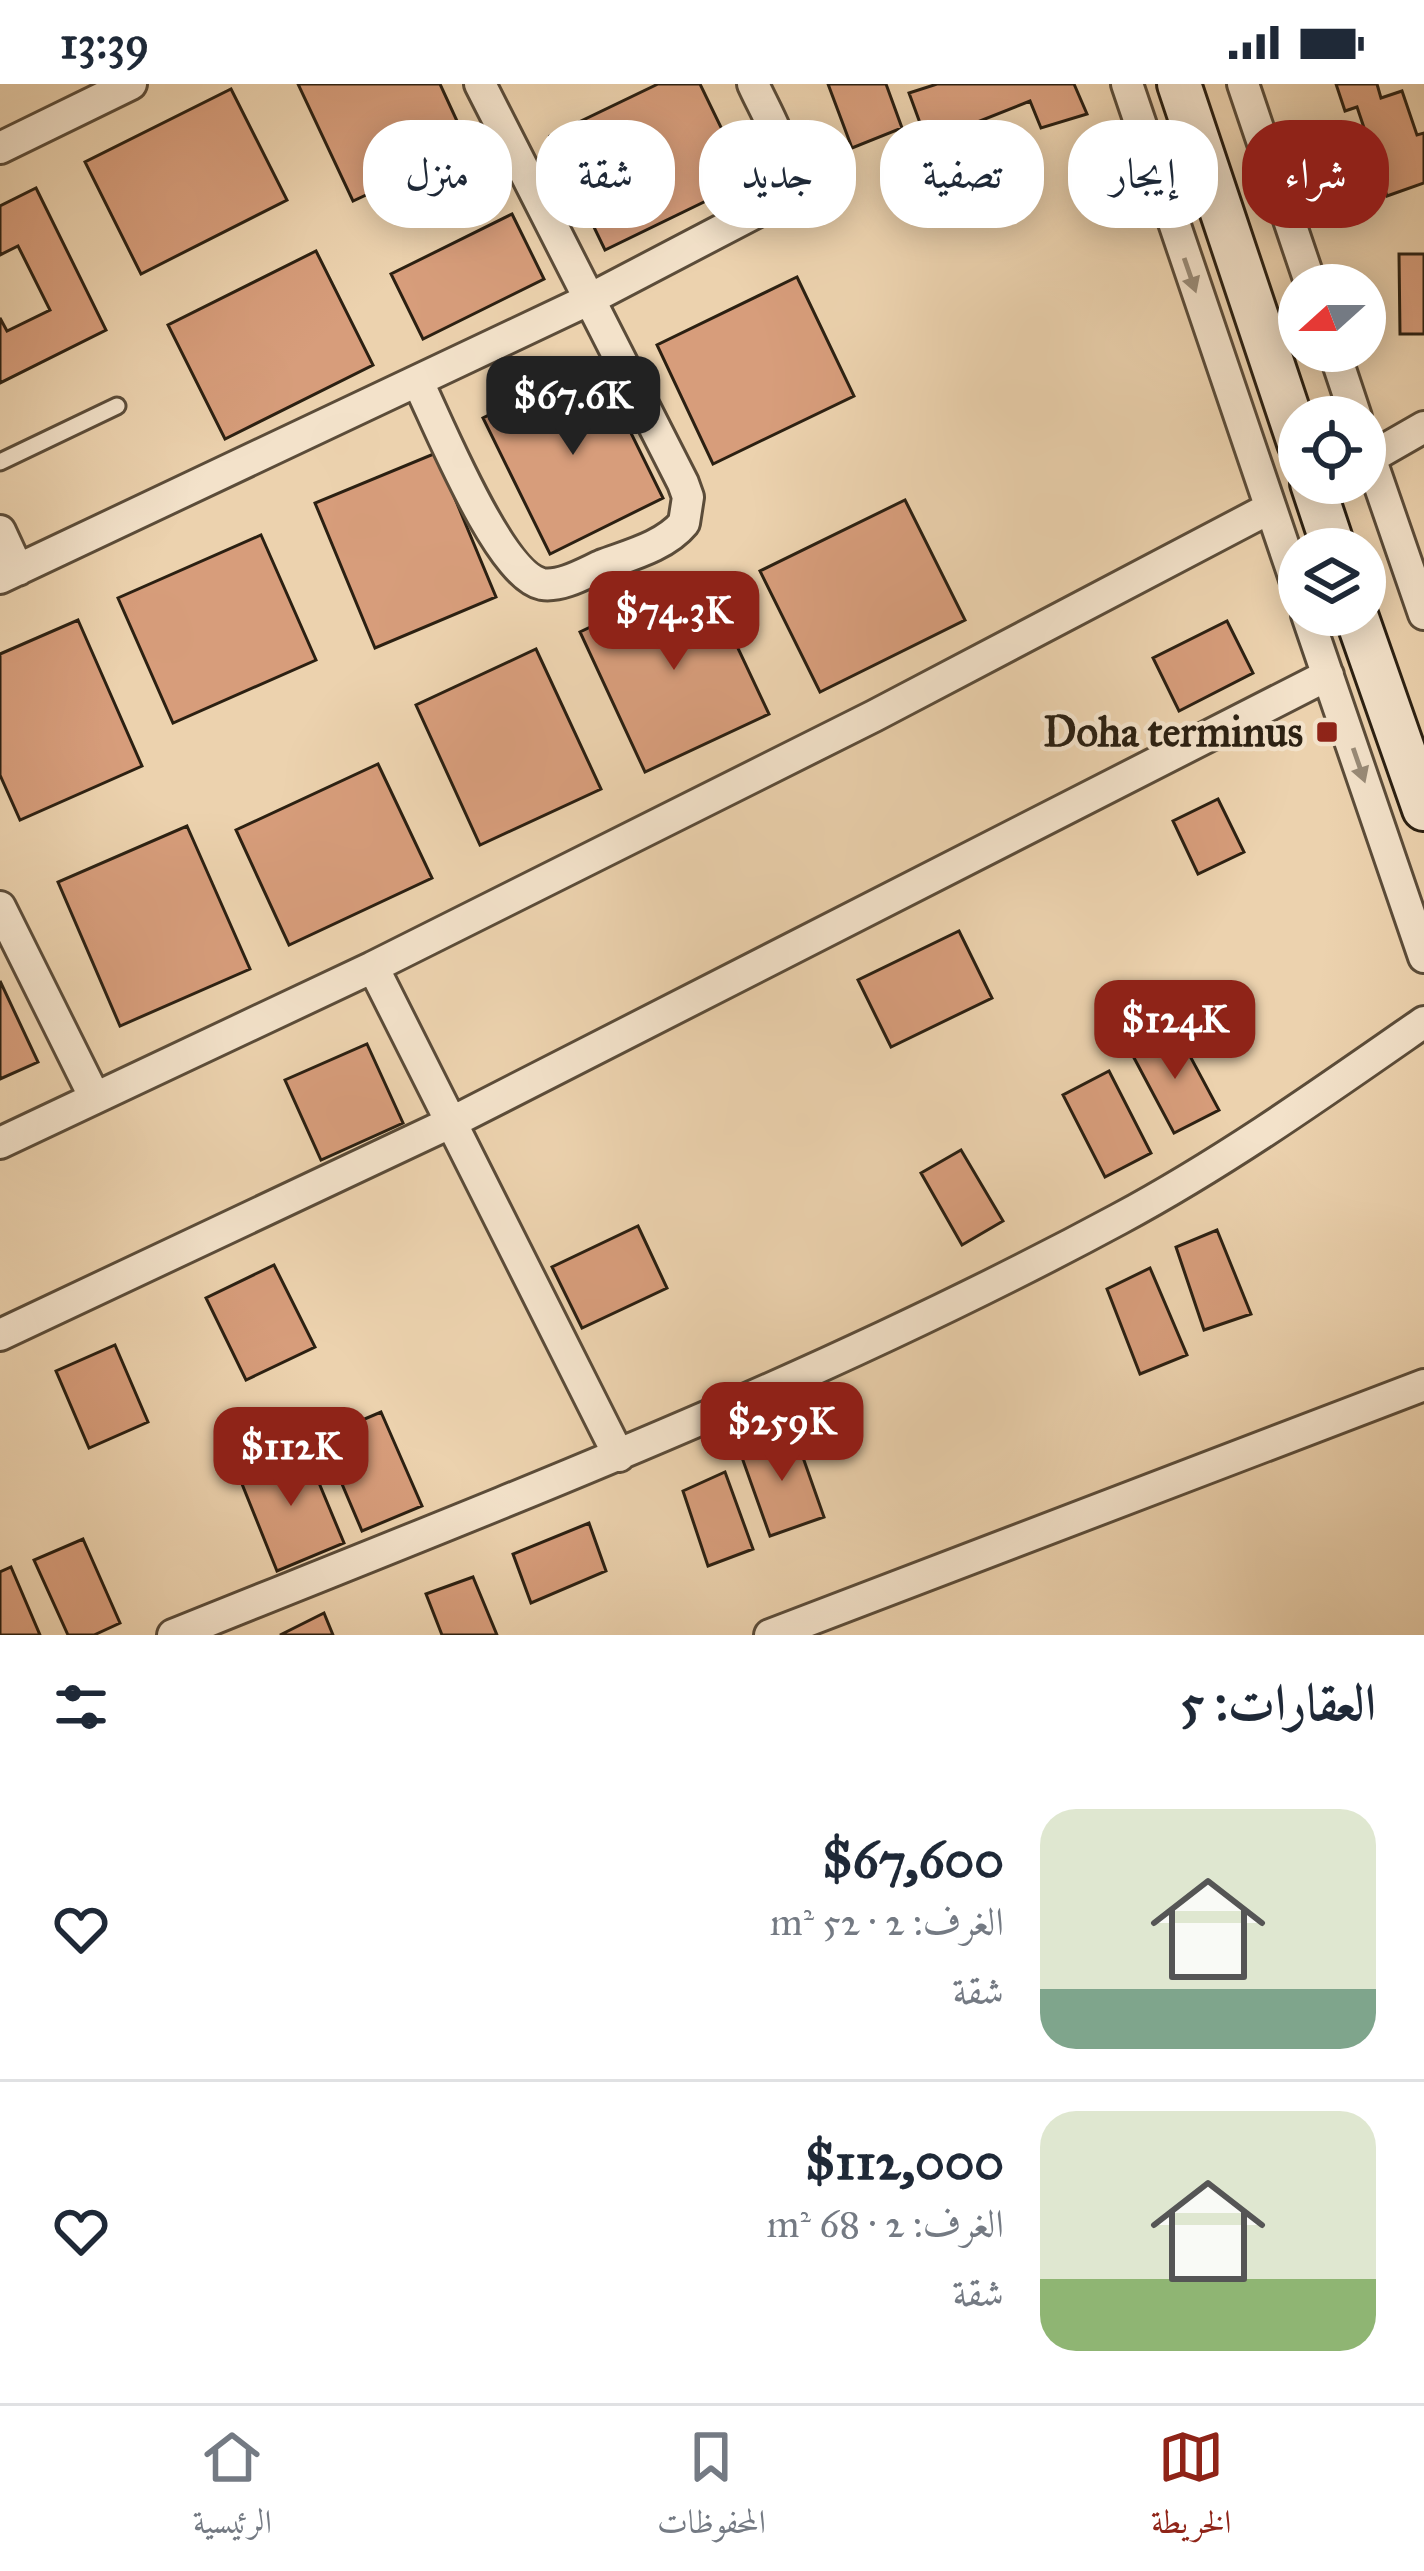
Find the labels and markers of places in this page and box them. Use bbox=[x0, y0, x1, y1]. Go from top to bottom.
pin: $67.6K bbox=[475, 356, 671, 458]
pin: $74.3K bbox=[576, 571, 772, 673]
place label: Doha terminus bbox=[1043, 706, 1303, 758]
marker: Doha terminus bbox=[1314, 719, 1340, 745]
pin: $124K bbox=[1091, 980, 1259, 1082]
pin: $259K bbox=[698, 1382, 866, 1484]
pin: $112K bbox=[207, 1407, 375, 1509]

